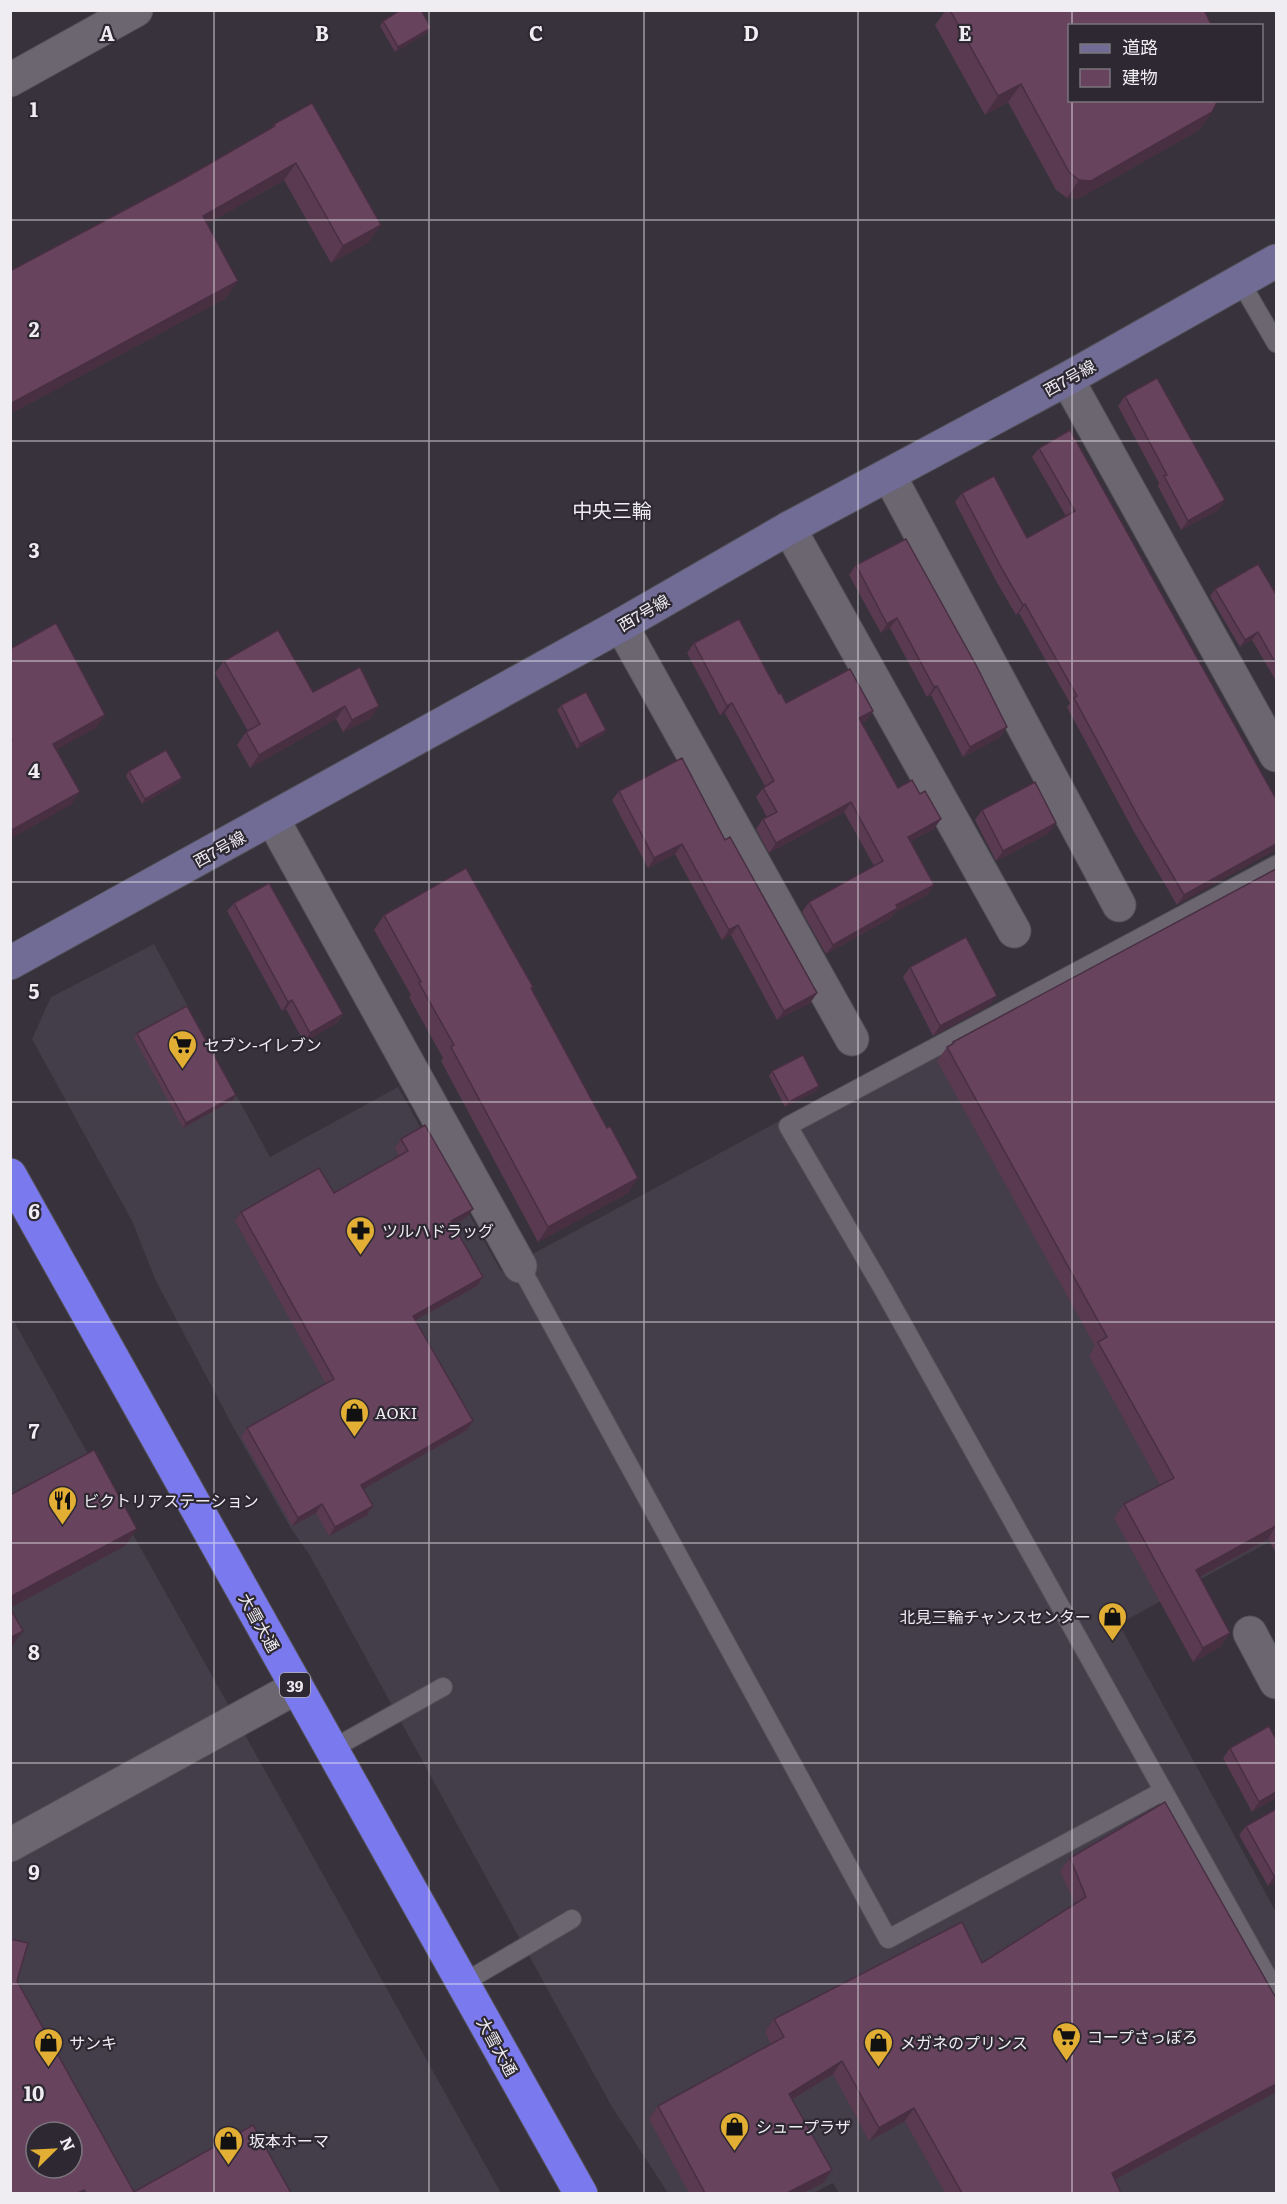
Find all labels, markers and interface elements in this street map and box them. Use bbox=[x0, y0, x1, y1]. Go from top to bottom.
text: A bbox=[99, 17, 115, 47]
text: B bbox=[315, 17, 329, 47]
text: C bbox=[529, 17, 543, 47]
text: D bbox=[743, 17, 759, 47]
text: E bbox=[958, 17, 972, 47]
legend bbox=[1068, 24, 1263, 102]
text: 道路 bbox=[1122, 33, 1158, 60]
text: 建物 bbox=[1122, 63, 1158, 90]
text: 1 bbox=[30, 93, 38, 123]
text: 2 bbox=[29, 313, 40, 343]
street label: 西7号線 bbox=[1039, 353, 1099, 401]
district label: 中央三輪 bbox=[572, 494, 652, 524]
text: 3 bbox=[28, 534, 40, 564]
street label: 西7号線 bbox=[613, 588, 673, 636]
text: 4 bbox=[28, 754, 40, 784]
street label: 西7号線 bbox=[189, 824, 249, 872]
text: 5 bbox=[29, 975, 40, 1005]
supermarket icon: セブン-イレブン bbox=[167, 1028, 199, 1070]
place label: セブン-イレブン bbox=[204, 1032, 322, 1056]
text: 6 bbox=[28, 1195, 40, 1225]
pharmacy icon: ツルハドラッグ bbox=[345, 1214, 377, 1256]
place label: ツルハドラッグ bbox=[382, 1218, 494, 1242]
shop icon: AOKI bbox=[338, 1396, 370, 1438]
place label: AOKI bbox=[375, 1400, 417, 1424]
text: 7 bbox=[29, 1415, 40, 1445]
restaurant icon: ビクトリアステーション bbox=[46, 1484, 78, 1526]
place label: ビクトリアステーション bbox=[83, 1488, 259, 1512]
street label: 大雪大通 bbox=[234, 1588, 286, 1656]
shop icon: 北見三輪チャンスセンター bbox=[1096, 1600, 1128, 1642]
place label: 北見三輪チャンスセンター bbox=[899, 1604, 1091, 1628]
text: 8 bbox=[28, 1636, 40, 1666]
road number: 39 bbox=[280, 1673, 310, 1697]
text: 9 bbox=[28, 1856, 40, 1886]
street label: 大雪大通 bbox=[472, 2012, 524, 2080]
supermarket icon: コープさっぽろ bbox=[1050, 2020, 1082, 2062]
place label: コープさっぽろ bbox=[1087, 2024, 1198, 2048]
shop icon: サンキ bbox=[32, 2026, 64, 2068]
shop icon: メガネのプリンス bbox=[863, 2026, 895, 2068]
place label: サンキ bbox=[69, 2030, 117, 2054]
place label: メガネのプリンス bbox=[900, 2030, 1028, 2054]
text: 10 bbox=[24, 2077, 44, 2107]
shop icon: シュープラザ bbox=[719, 2110, 751, 2152]
place label: シュープラザ bbox=[756, 2114, 851, 2138]
north arrow bbox=[24, 2120, 84, 2180]
shop icon: 坂本ホーマ bbox=[212, 2124, 244, 2166]
place label: 坂本ホーマ bbox=[249, 2128, 329, 2152]
text: N bbox=[55, 2132, 82, 2155]

